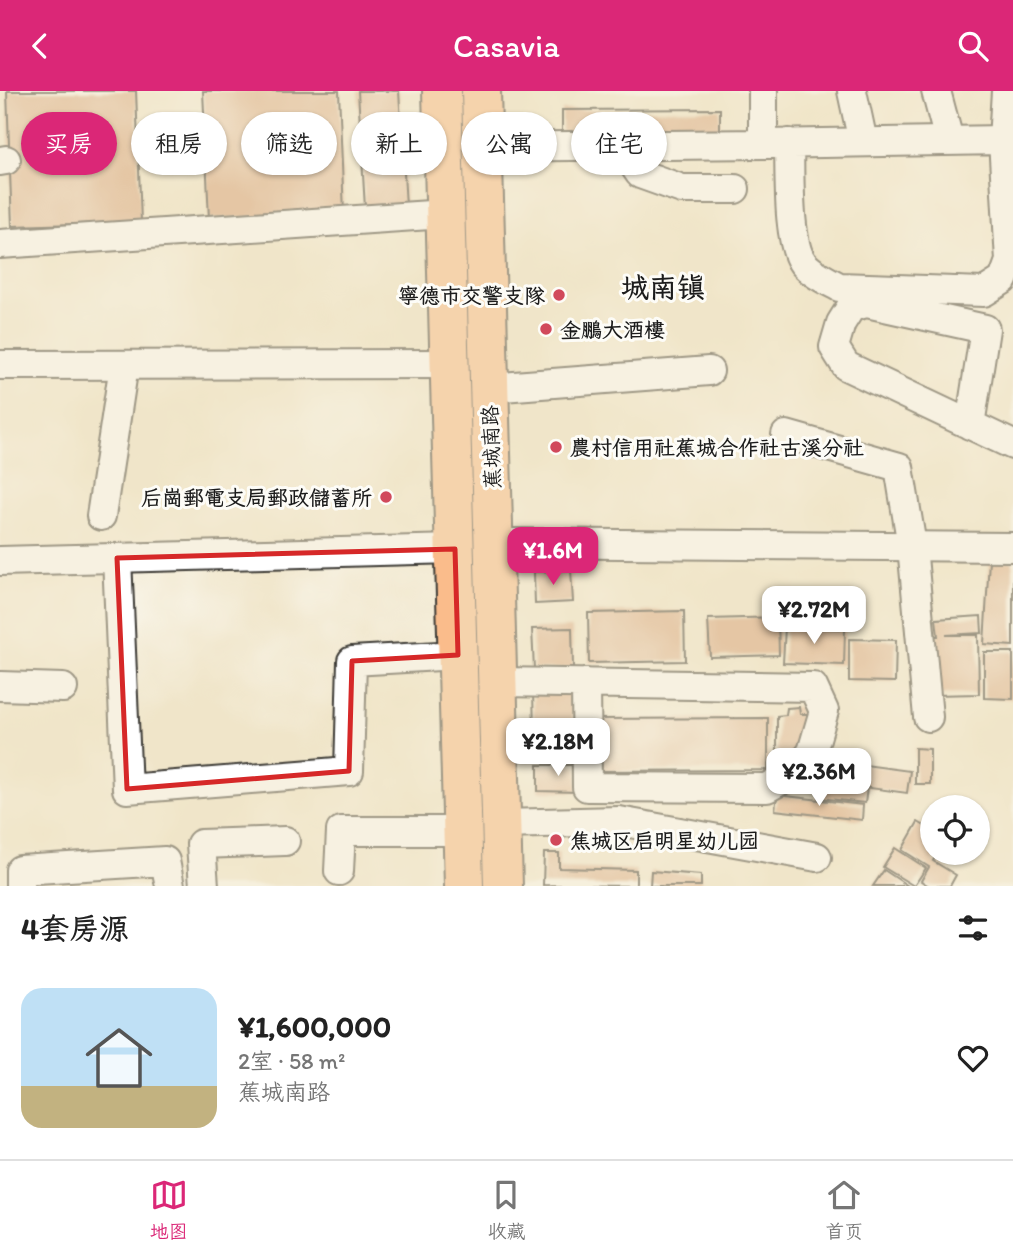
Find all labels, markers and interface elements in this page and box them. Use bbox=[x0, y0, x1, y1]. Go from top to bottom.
icon: back bbox=[21, 27, 59, 65]
text: Casavia bbox=[453, 27, 560, 65]
icon: search bbox=[954, 27, 992, 65]
chip: 买房 bbox=[21, 112, 117, 175]
chip: 租房 bbox=[131, 112, 227, 175]
chip: 筛选 bbox=[241, 112, 337, 175]
chip: 新上 bbox=[351, 112, 447, 175]
chip: 公寓 bbox=[461, 112, 557, 175]
chip: 住宅 bbox=[571, 112, 667, 175]
district label: 城南镇 bbox=[621, 270, 705, 304]
place label: 寧德市交警支隊 bbox=[398, 283, 545, 308]
marker: 寧德市交警支隊 bbox=[551, 287, 567, 303]
place label: 金鵬大酒樓 bbox=[560, 317, 665, 342]
marker: 金鵬大酒樓 bbox=[538, 321, 554, 337]
street label: 蕉城南路 bbox=[477, 405, 505, 489]
place label: 農村信用社蕉城合作社古溪分社 bbox=[570, 435, 864, 460]
marker: 農村信用社蕉城合作社古溪分社 bbox=[548, 439, 564, 455]
place label: 后崗郵電支局郵政儲蓄所 bbox=[141, 485, 372, 510]
marker: 后崗郵電支局郵政儲蓄所 bbox=[378, 489, 394, 505]
pin: ¥1.6M bbox=[504, 527, 602, 587]
text: ¥1.6M bbox=[523, 536, 583, 564]
pin: ¥2.72M bbox=[757, 587, 871, 646]
text: ¥2.72M bbox=[778, 595, 850, 623]
pin: ¥2.18M bbox=[501, 719, 615, 778]
text: ¥2.18M bbox=[522, 727, 594, 755]
pin: ¥2.36M bbox=[762, 749, 876, 808]
text: ¥2.36M bbox=[782, 757, 856, 785]
map controls bbox=[920, 795, 990, 865]
button: locate bbox=[920, 795, 990, 865]
place label: 焦城区启明星幼儿园 bbox=[570, 828, 759, 853]
marker: 焦城区启明星幼儿园 bbox=[548, 832, 564, 848]
icon: filters bbox=[954, 909, 992, 947]
text: 4套房源 bbox=[21, 910, 129, 947]
text: ¥1,600,000 bbox=[238, 1008, 391, 1045]
icon: home bbox=[77, 1016, 161, 1100]
icon: heart bbox=[954, 1039, 992, 1077]
text: 2室 · 58 m² bbox=[238, 1047, 345, 1075]
text: 蕉城南路 bbox=[238, 1078, 330, 1106]
tab: 地图 bbox=[150, 1176, 188, 1243]
tab: 收藏 bbox=[487, 1176, 525, 1243]
tab: 首页 bbox=[825, 1176, 863, 1243]

